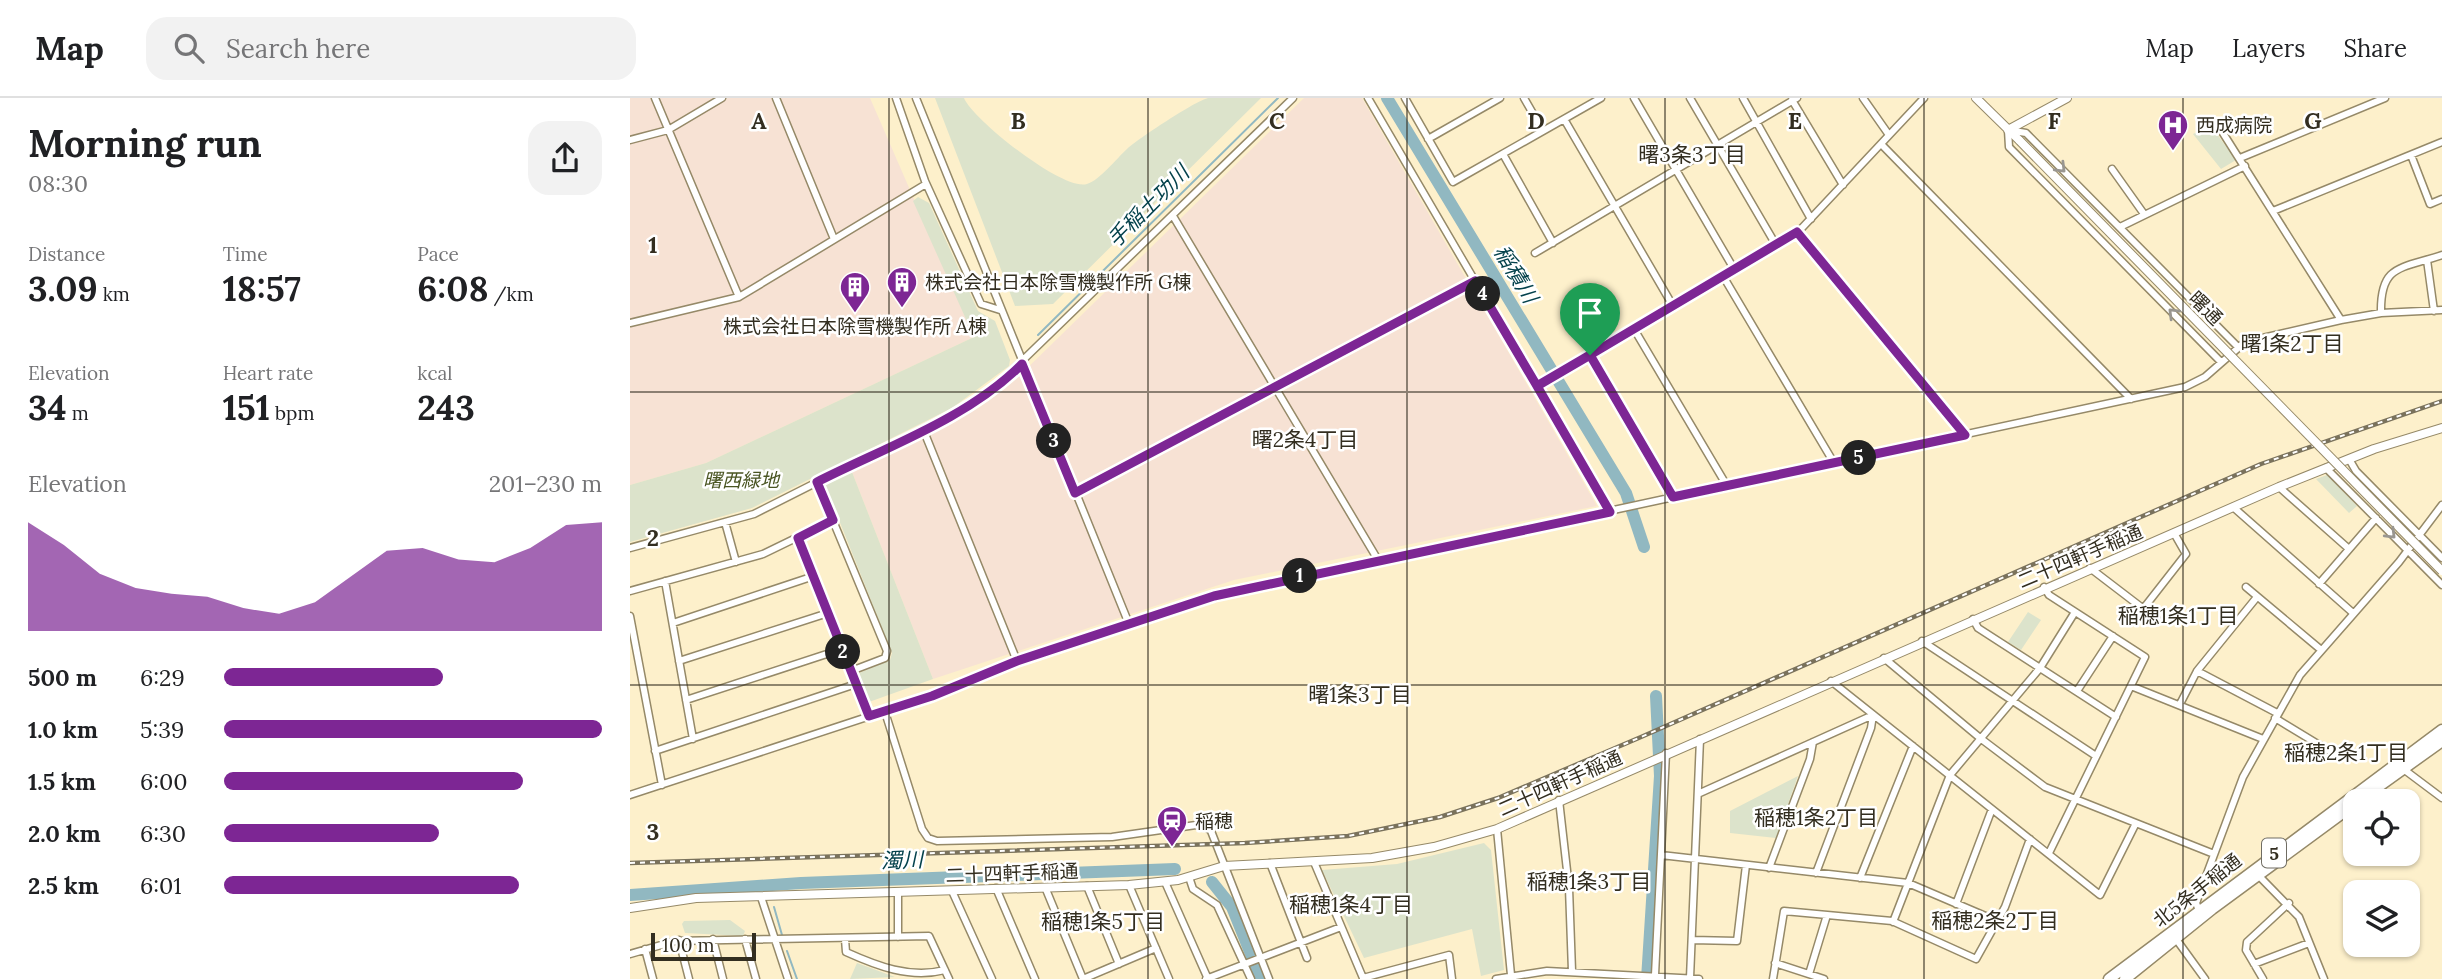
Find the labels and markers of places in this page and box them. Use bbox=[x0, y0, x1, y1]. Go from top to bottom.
hospital icon: 西成病院 bbox=[2156, 108, 2190, 152]
place label: 西成病院 bbox=[2196, 113, 2272, 137]
building icon: 株式会社日本除雪機製作所 G棟 bbox=[885, 265, 919, 309]
building icon: 株式会社日本除雪機製作所 A棟 bbox=[838, 270, 872, 314]
place label: 株式会社日本除雪機製作所 G棟 bbox=[925, 270, 1191, 294]
pin: 4 bbox=[1466, 276, 1500, 312]
pin bbox=[1560, 283, 1620, 355]
place label: 株式会社日本除雪機製作所 A棟 bbox=[723, 314, 987, 338]
pin: 3 bbox=[1036, 424, 1072, 458]
pin: 5 bbox=[1842, 440, 1876, 476]
pin: 1 bbox=[1282, 559, 1318, 594]
pin: 2 bbox=[826, 634, 860, 670]
station icon: 稲穂 bbox=[1155, 804, 1189, 848]
place label: 稲穂 bbox=[1195, 809, 1233, 833]

